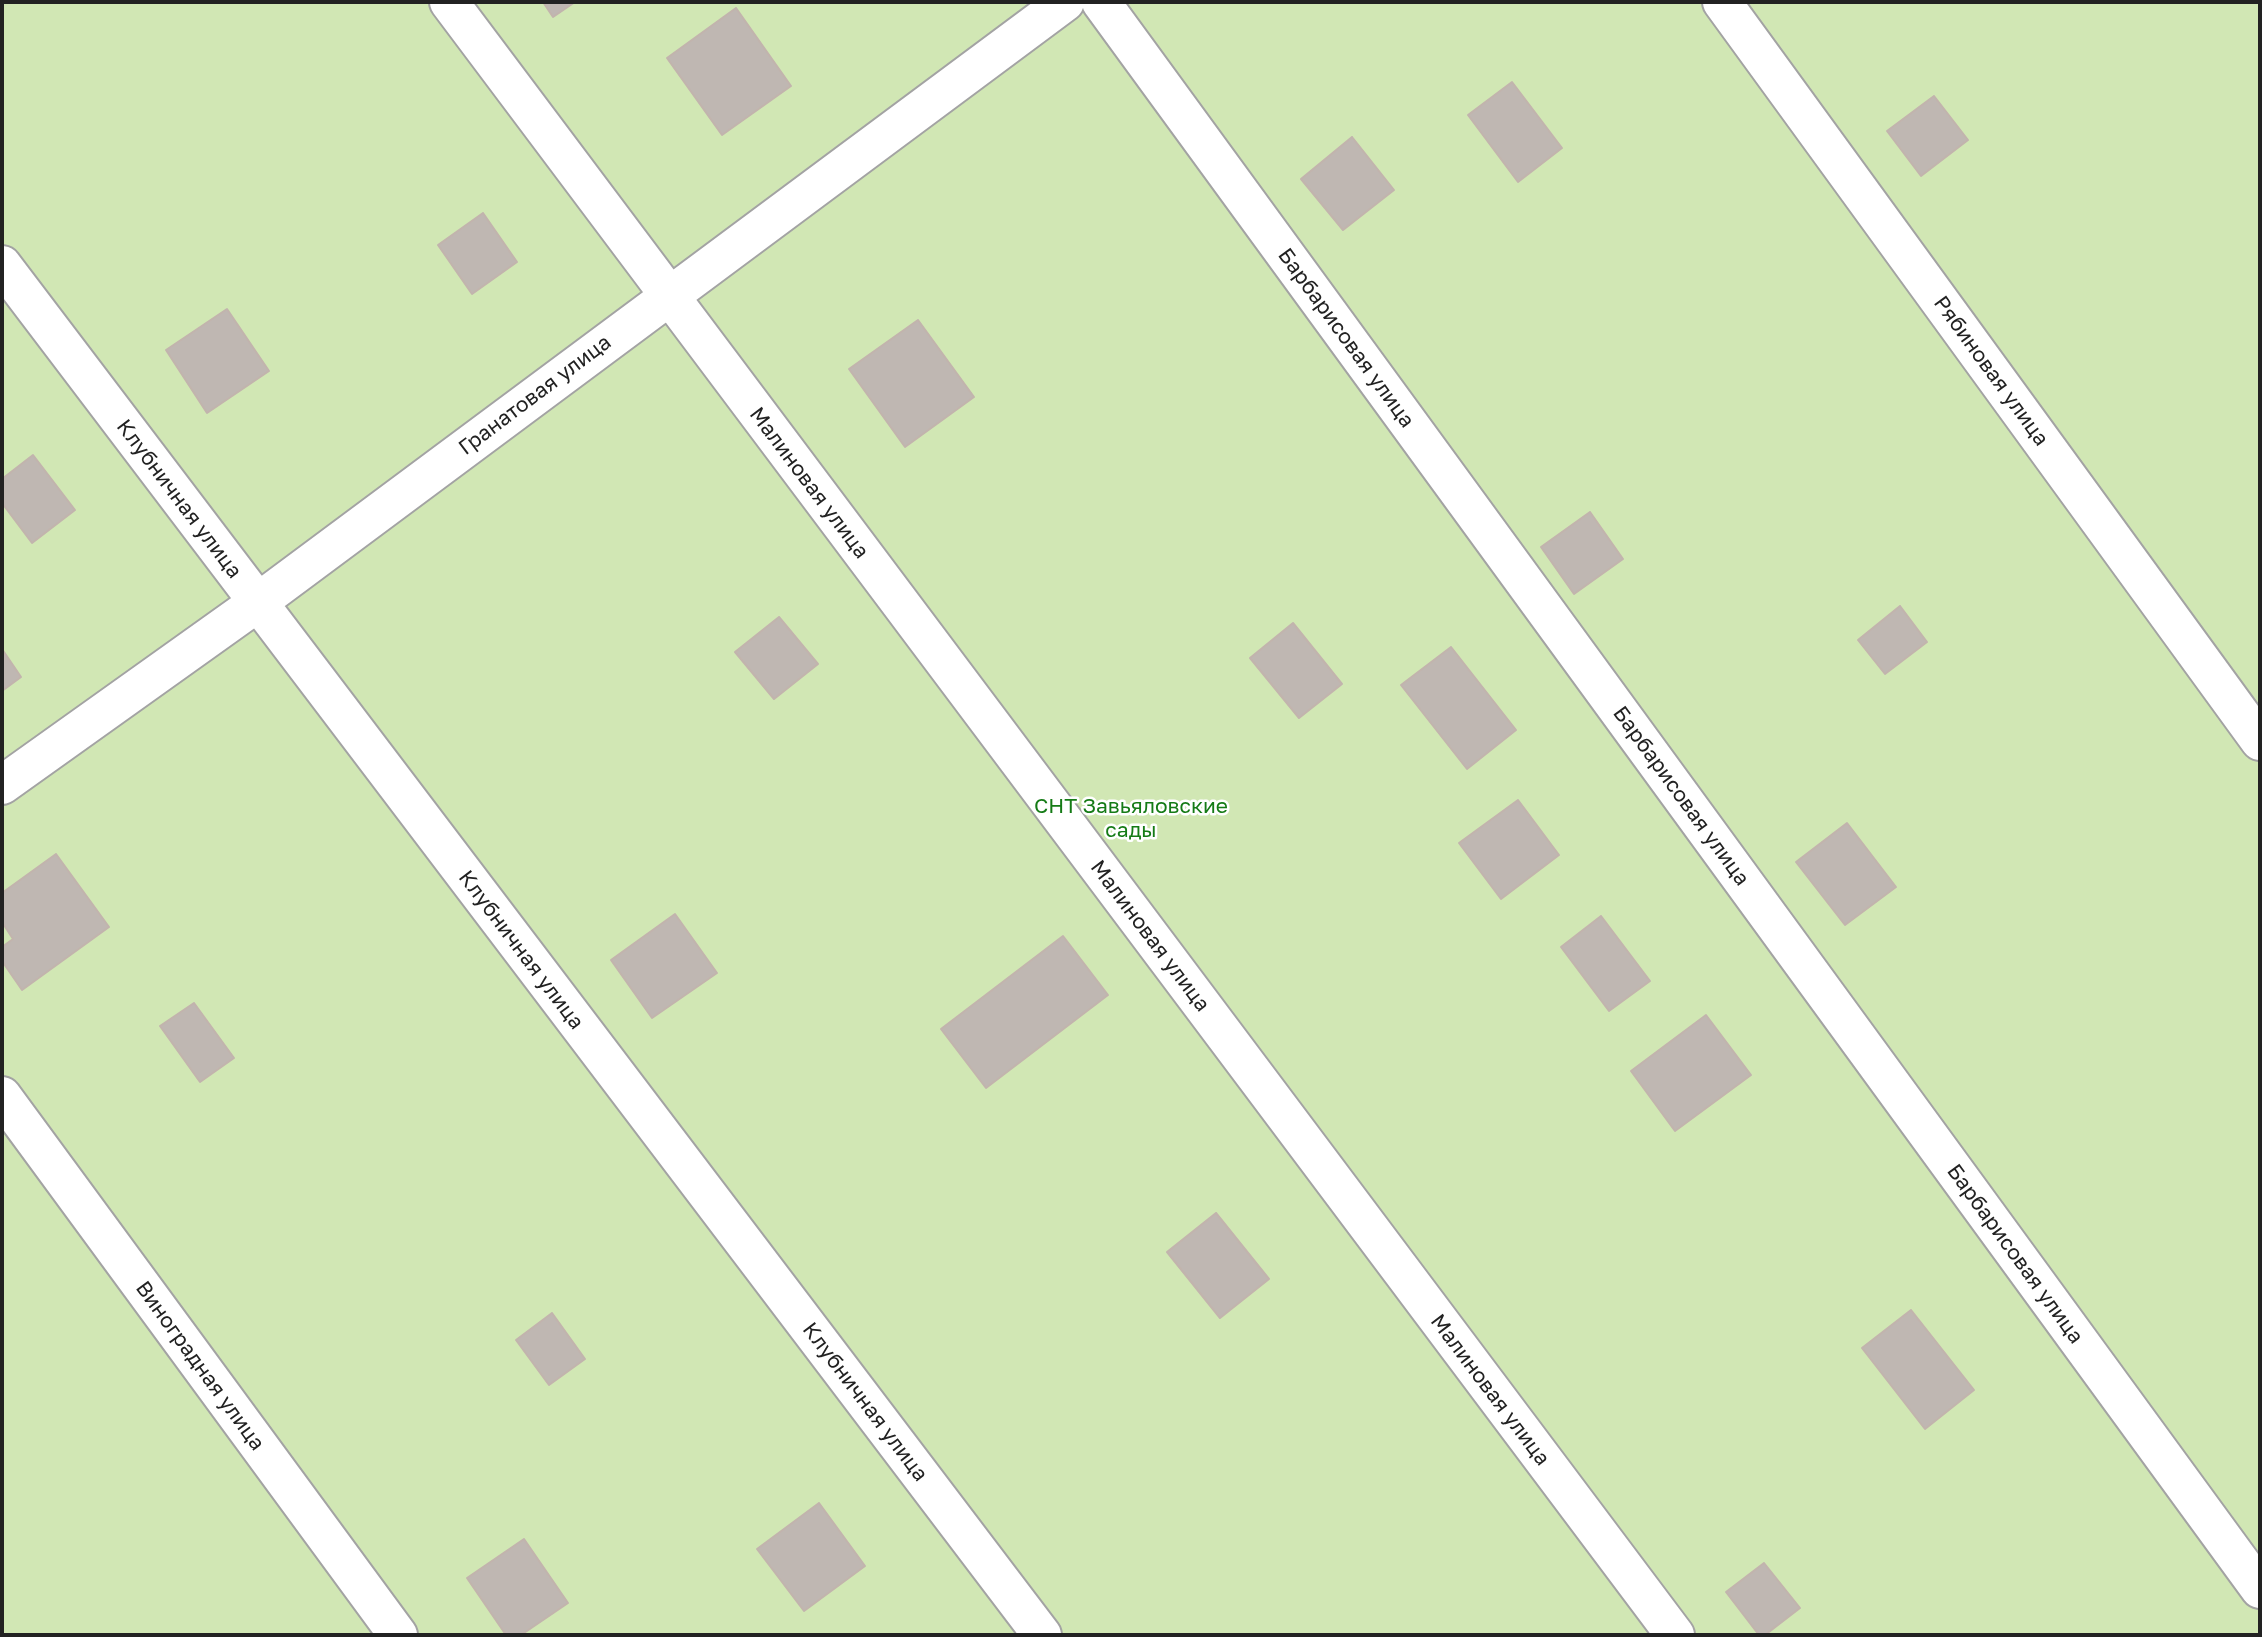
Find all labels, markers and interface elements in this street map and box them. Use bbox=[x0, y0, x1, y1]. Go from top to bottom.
street label: Барбарисовая улица bbox=[1273, 243, 1419, 433]
street label: Рябиновая улица bbox=[1928, 291, 2054, 451]
street label: Гранатовая улица bbox=[454, 330, 616, 460]
street label: Малиновая улица bbox=[744, 402, 874, 564]
street label: Клубничная улица bbox=[111, 415, 247, 583]
street label: Барбарисовая улица bbox=[1608, 701, 1754, 891]
park label: СНТ Завьяловские сады bbox=[1034, 793, 1228, 843]
street label: Малиновая улица bbox=[1085, 855, 1215, 1017]
street label: Клубничная улица bbox=[453, 866, 589, 1034]
street label: Барбарисовая улица bbox=[1942, 1159, 2088, 1349]
street label: Виноградная улица bbox=[130, 1277, 270, 1455]
street label: Малиновая улица bbox=[1425, 1309, 1555, 1471]
street label: Клубничная улица bbox=[797, 1318, 933, 1486]

